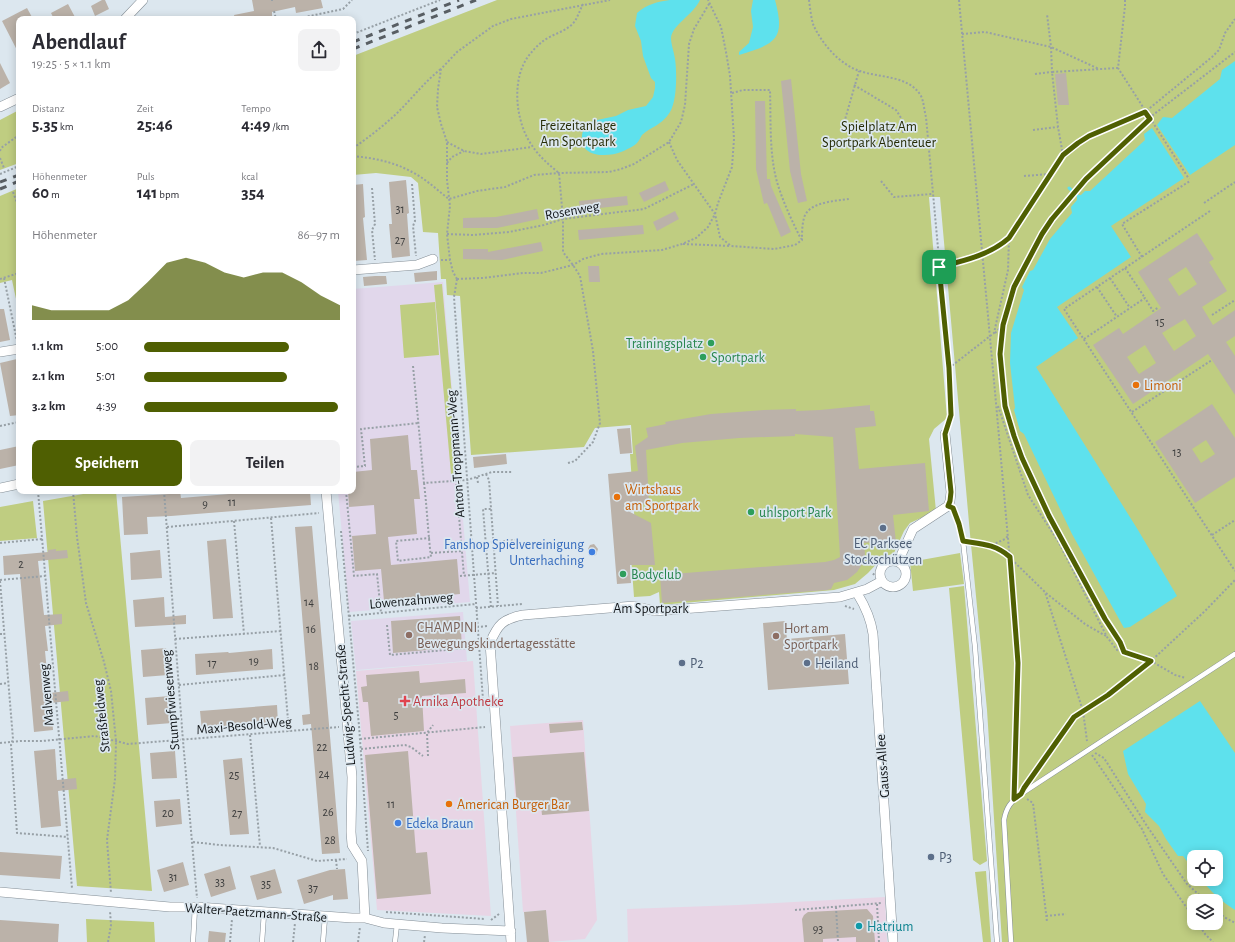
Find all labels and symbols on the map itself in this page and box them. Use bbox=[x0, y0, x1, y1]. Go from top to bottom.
park label: Freizeitanlage Am Sportpark bbox=[540, 119, 616, 149]
park label: Spielplatz Am Sportpark Abenteuer bbox=[822, 120, 936, 150]
street label: Rosenweg bbox=[544, 199, 601, 223]
house number: 31 bbox=[395, 203, 405, 215]
house number: 27 bbox=[395, 234, 405, 246]
pin bbox=[922, 250, 956, 284]
house number: 15 bbox=[1155, 316, 1165, 328]
place label: Trainingsplatz bbox=[626, 337, 703, 351]
marker: Trainingsplatz bbox=[706, 338, 716, 348]
place label: Sportpark bbox=[711, 351, 765, 365]
marker: Sportpark bbox=[698, 352, 708, 362]
place label: Limoni bbox=[1144, 379, 1182, 393]
marker: Limoni bbox=[1131, 380, 1141, 390]
street label: Anton-Troppmann-Weg bbox=[445, 389, 467, 518]
house number: 13 bbox=[1172, 446, 1182, 458]
place label: Wirtshaus am Sportpark bbox=[625, 483, 699, 513]
marker: Wirtshaus am Sportpark bbox=[612, 492, 622, 502]
house number: 11 bbox=[228, 496, 236, 508]
house number: 9 bbox=[202, 498, 208, 510]
place label: uhlsport Park bbox=[759, 506, 832, 520]
marker: uhlsport Park bbox=[746, 507, 756, 517]
marker: EC Parksee Stockschützen bbox=[878, 523, 888, 533]
place label: EC Parksee Stockschützen bbox=[844, 537, 922, 567]
place label: Fanshop Spielvereinigung Unterhaching bbox=[444, 538, 584, 568]
marker: Fanshop Spielvereinigung Unterhaching bbox=[587, 547, 597, 557]
house number: 2 bbox=[18, 558, 24, 570]
place label: Bodyclub bbox=[631, 568, 681, 582]
marker: Bodyclub bbox=[618, 569, 628, 579]
street label: Löwenzahnweg bbox=[369, 590, 454, 612]
house number: 14 bbox=[304, 596, 314, 608]
street label: Am Sportpark bbox=[613, 602, 689, 616]
place label: CHAMPINI Bewegungskindertagesstätte bbox=[417, 621, 575, 651]
place label: Hort am Sportpark bbox=[784, 622, 838, 652]
house number: 16 bbox=[306, 623, 316, 635]
marker: CHAMPINI Bewegungskindertagesstätte bbox=[404, 630, 414, 640]
marker: Hort am Sportpark bbox=[771, 631, 781, 641]
street label: Ludwig-Specht-Straße bbox=[334, 644, 358, 766]
street label: Stumpfwiesenweg bbox=[160, 649, 182, 751]
house number: 19 bbox=[249, 655, 259, 667]
house number: 17 bbox=[207, 657, 217, 669]
place label: P2 bbox=[690, 657, 704, 671]
place label: Heiland bbox=[815, 657, 858, 671]
marker: P2 bbox=[677, 658, 687, 668]
marker: Heiland bbox=[802, 658, 812, 668]
house number: 18 bbox=[309, 660, 319, 672]
street label: Malvenweg bbox=[37, 663, 57, 727]
street label: Straßfeldweg bbox=[91, 679, 113, 753]
place label: Arnika Apotheke bbox=[413, 695, 504, 709]
marker: Arnika Apotheke bbox=[400, 696, 410, 706]
house number: 5 bbox=[393, 709, 399, 721]
street label: Maxi-Besold-Weg bbox=[196, 715, 292, 737]
street label: Gauss-Allee bbox=[874, 734, 892, 798]
house number: 22 bbox=[317, 741, 328, 753]
house number: 24 bbox=[318, 768, 330, 780]
house number: 25 bbox=[229, 769, 239, 781]
house number: 11 bbox=[387, 798, 395, 810]
place label: American Burger Bar bbox=[457, 798, 570, 812]
marker: American Burger Bar bbox=[444, 799, 454, 809]
house number: 26 bbox=[322, 806, 334, 818]
house number: 20 bbox=[162, 807, 174, 819]
house number: 27 bbox=[232, 807, 242, 819]
place label: Edeka Braun bbox=[406, 817, 473, 831]
marker: Edeka Braun bbox=[393, 818, 403, 828]
house number: 28 bbox=[324, 834, 336, 846]
place label: P3 bbox=[939, 851, 952, 865]
marker: P3 bbox=[926, 852, 936, 862]
house number: 31 bbox=[168, 871, 178, 883]
house number: 33 bbox=[215, 876, 225, 888]
house number: 35 bbox=[261, 878, 271, 890]
house number: 37 bbox=[308, 882, 318, 894]
street label: Walter-Paetzmann-Straße bbox=[184, 901, 328, 925]
place label: Hatrium bbox=[867, 920, 913, 934]
marker: Hatrium bbox=[854, 921, 864, 931]
house number: 93 bbox=[813, 923, 823, 935]

